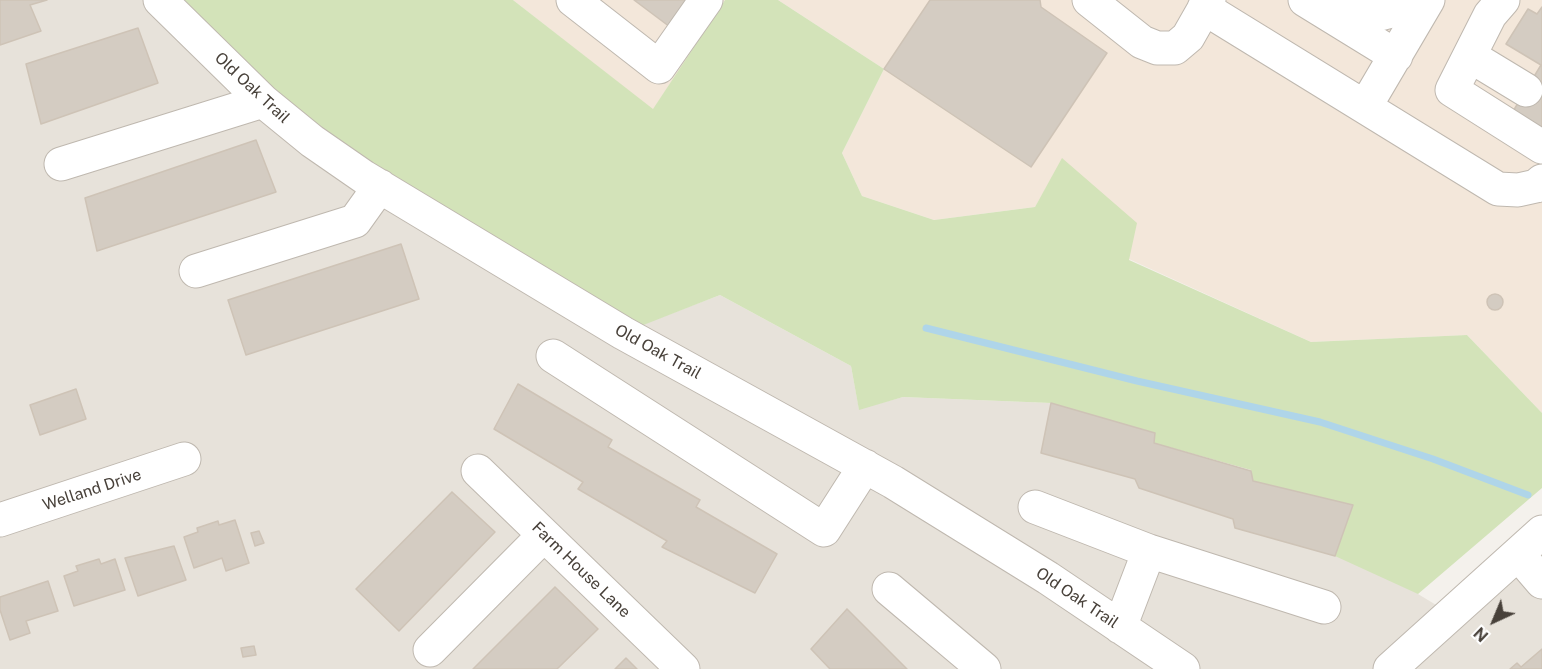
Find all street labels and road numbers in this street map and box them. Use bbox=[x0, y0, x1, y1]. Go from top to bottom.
street label: Old Oak Trail bbox=[211, 48, 293, 128]
street label: Old Oak Trail bbox=[612, 320, 704, 384]
street label: Welland Drive bbox=[40, 465, 144, 515]
street label: Farm House Lane bbox=[528, 518, 634, 622]
street label: Old Oak Trail bbox=[1032, 563, 1122, 633]

